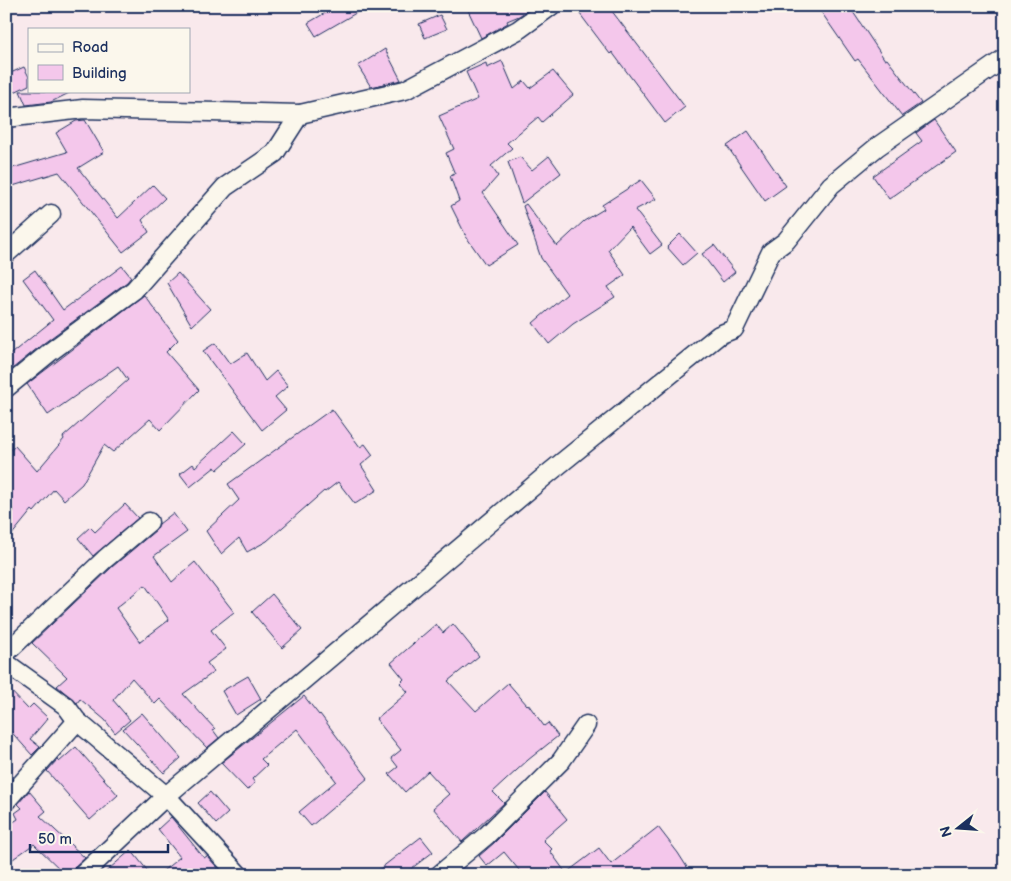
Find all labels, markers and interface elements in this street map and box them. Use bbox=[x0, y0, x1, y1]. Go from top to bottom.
legend bbox=[28, 28, 190, 92]
text: Road bbox=[72, 38, 108, 57]
text: Building bbox=[72, 64, 127, 83]
north arrow bbox=[934, 804, 984, 854]
scale bar bbox=[30, 821, 168, 853]
text: N bbox=[936, 824, 956, 839]
text: 50 m bbox=[38, 830, 72, 849]

